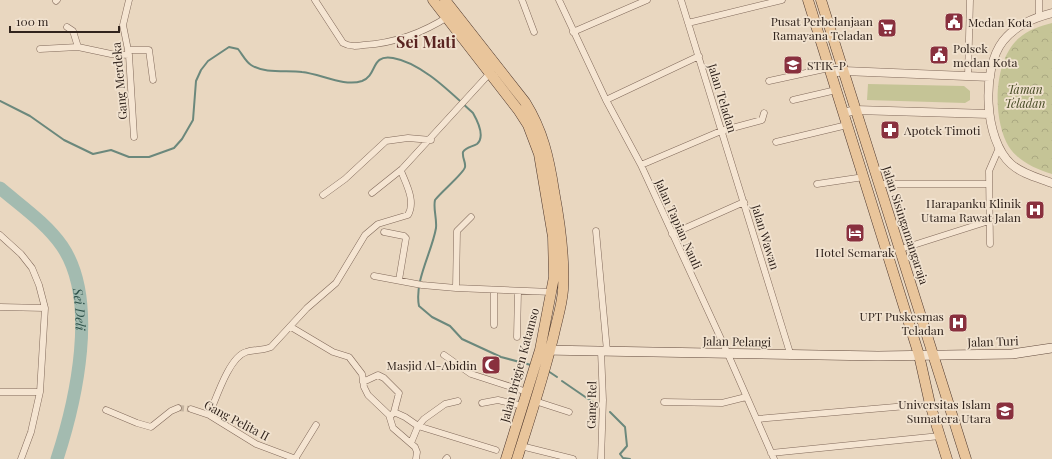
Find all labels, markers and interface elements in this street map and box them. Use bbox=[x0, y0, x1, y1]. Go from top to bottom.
scale bar bbox=[10, 8, 119, 34]
public building icon: Medan Kota bbox=[943, 11, 965, 33]
text: 100 m bbox=[16, 13, 49, 29]
place label: Pusat Perbelanjaan Ramayana Teladan bbox=[771, 13, 873, 43]
place label: Medan Kota bbox=[968, 14, 1032, 30]
supermarket icon: Pusat Perbelanjaan Ramayana Teladan bbox=[876, 17, 898, 39]
district label: Sei Mati bbox=[396, 31, 456, 52]
place label: Polsek medan Kota bbox=[953, 40, 1018, 70]
street label: Gang Merdeka bbox=[108, 42, 130, 120]
public building icon: Polsek medan Kota bbox=[928, 44, 950, 66]
school or university icon: STIK-P bbox=[782, 54, 804, 76]
place label: STIK-P bbox=[807, 57, 846, 73]
street label: Jalan Teladan bbox=[705, 61, 741, 134]
park label: Taman Teladan bbox=[1005, 81, 1046, 111]
pharmacy icon: Apotek Timoti bbox=[879, 119, 901, 141]
place label: Apotek Timoti bbox=[903, 122, 981, 138]
street label: Jalan Sisingamangaraja bbox=[879, 163, 933, 286]
street label: Jalan Tapian Nauli bbox=[652, 176, 706, 272]
place label: Harapanku Klinik Utama Rawat Jalan bbox=[921, 195, 1021, 225]
hospital icon: Harapanku Klinik Utama Rawat Jalan bbox=[1024, 199, 1046, 221]
street label: Jalan Wawan bbox=[748, 202, 783, 272]
hotel icon: Hotel Semarak bbox=[844, 222, 866, 244]
place label: Hotel Semarak bbox=[815, 244, 895, 260]
water label: Sei Deli bbox=[70, 286, 90, 332]
street label: Jalan Brigjen Katamso bbox=[496, 306, 542, 425]
place label: UPT Puskesmas Teladan bbox=[860, 308, 944, 338]
hospital icon: UPT Puskesmas Teladan bbox=[947, 312, 969, 334]
street label: Jalan Pelangi bbox=[702, 332, 772, 350]
street label: Jalan Turi bbox=[966, 332, 1019, 350]
mosque icon: Masjid Al-Abidin bbox=[480, 354, 502, 376]
place label: Masjid Al-Abidin bbox=[387, 357, 477, 373]
street label: Gang Rel bbox=[583, 380, 599, 429]
street label: Gang Pelita II bbox=[202, 396, 272, 444]
place label: Universitas Islam Sumatera Utara bbox=[898, 396, 991, 426]
school or university icon: Universitas Islam Sumatera Utara bbox=[994, 400, 1016, 422]

